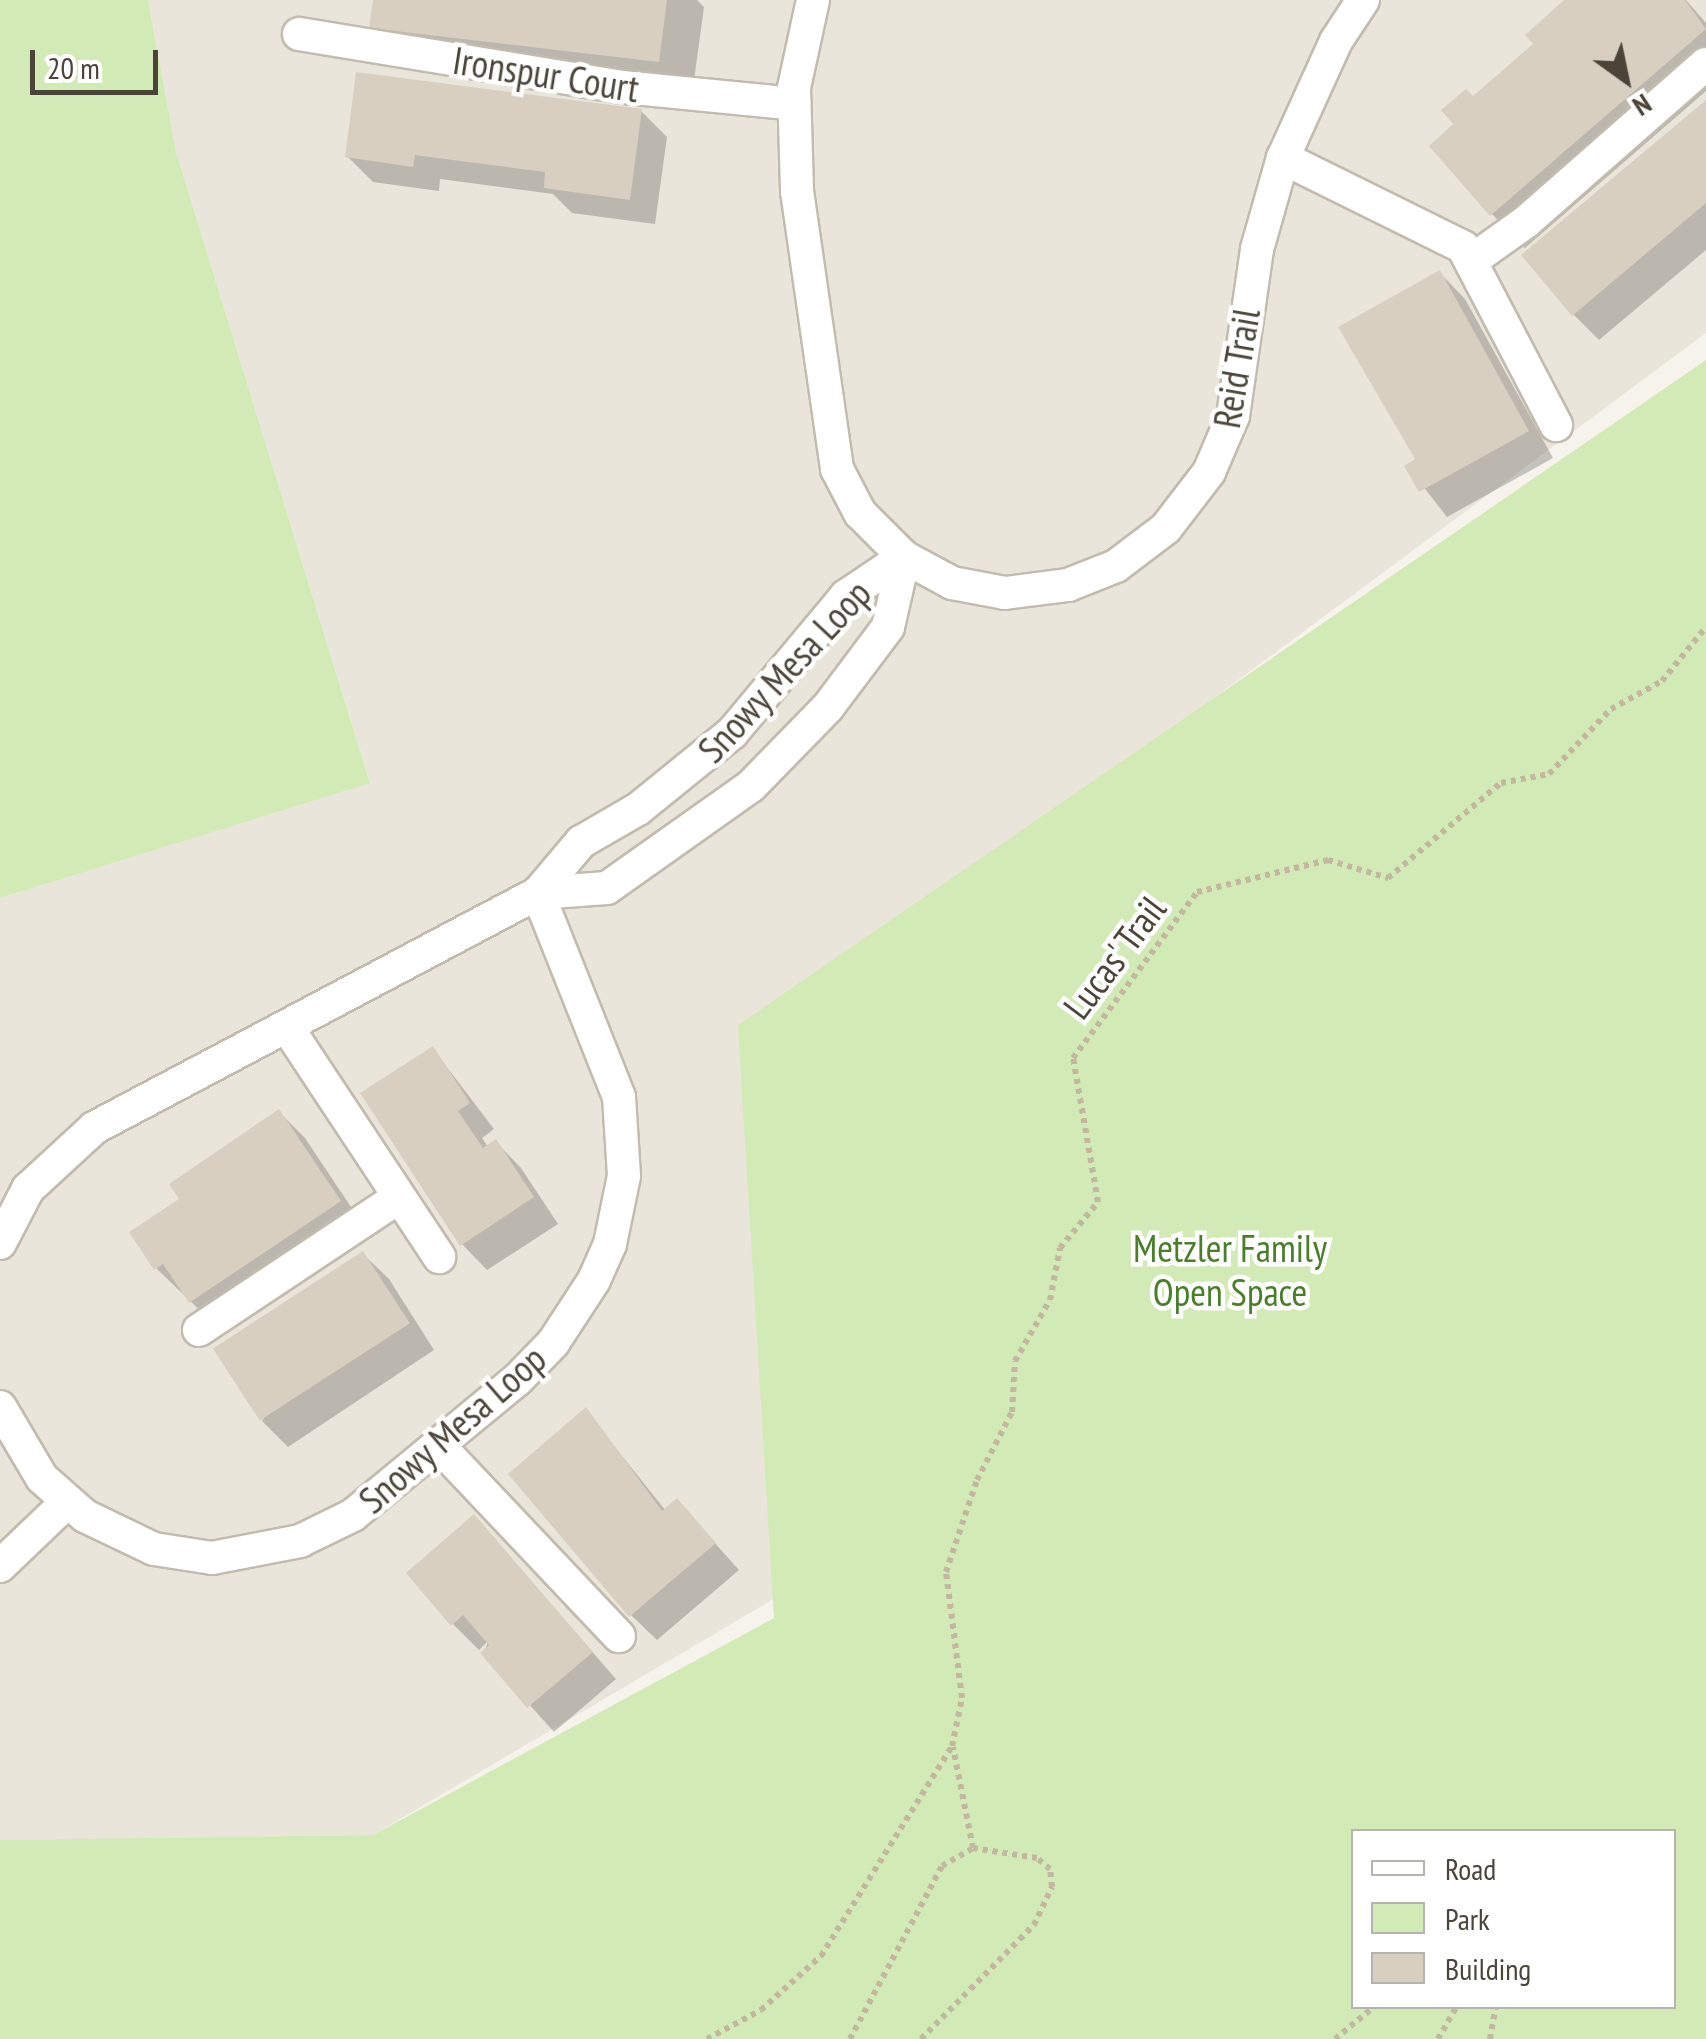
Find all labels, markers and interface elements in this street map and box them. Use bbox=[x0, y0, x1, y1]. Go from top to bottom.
scale bar bbox=[35, 30, 162, 92]
north arrow bbox=[1576, 30, 1676, 130]
street label: Ironspur Court bbox=[450, 37, 642, 111]
text: 20 m bbox=[47, 48, 100, 87]
text: N bbox=[1626, 86, 1659, 125]
street label: Reid Trail bbox=[1203, 304, 1269, 432]
street label: Snowy Mesa Loop bbox=[688, 570, 880, 772]
street label: Lucas' Trail bbox=[1052, 885, 1176, 1029]
park label: Metzler Family Open Space bbox=[1133, 1225, 1327, 1314]
street label: Snowy Mesa Loop bbox=[349, 1335, 555, 1523]
legend bbox=[1351, 1829, 1676, 2009]
text: Road bbox=[1445, 1849, 1496, 1888]
text: Park bbox=[1445, 1899, 1490, 1938]
text: Building bbox=[1445, 1949, 1531, 1988]

